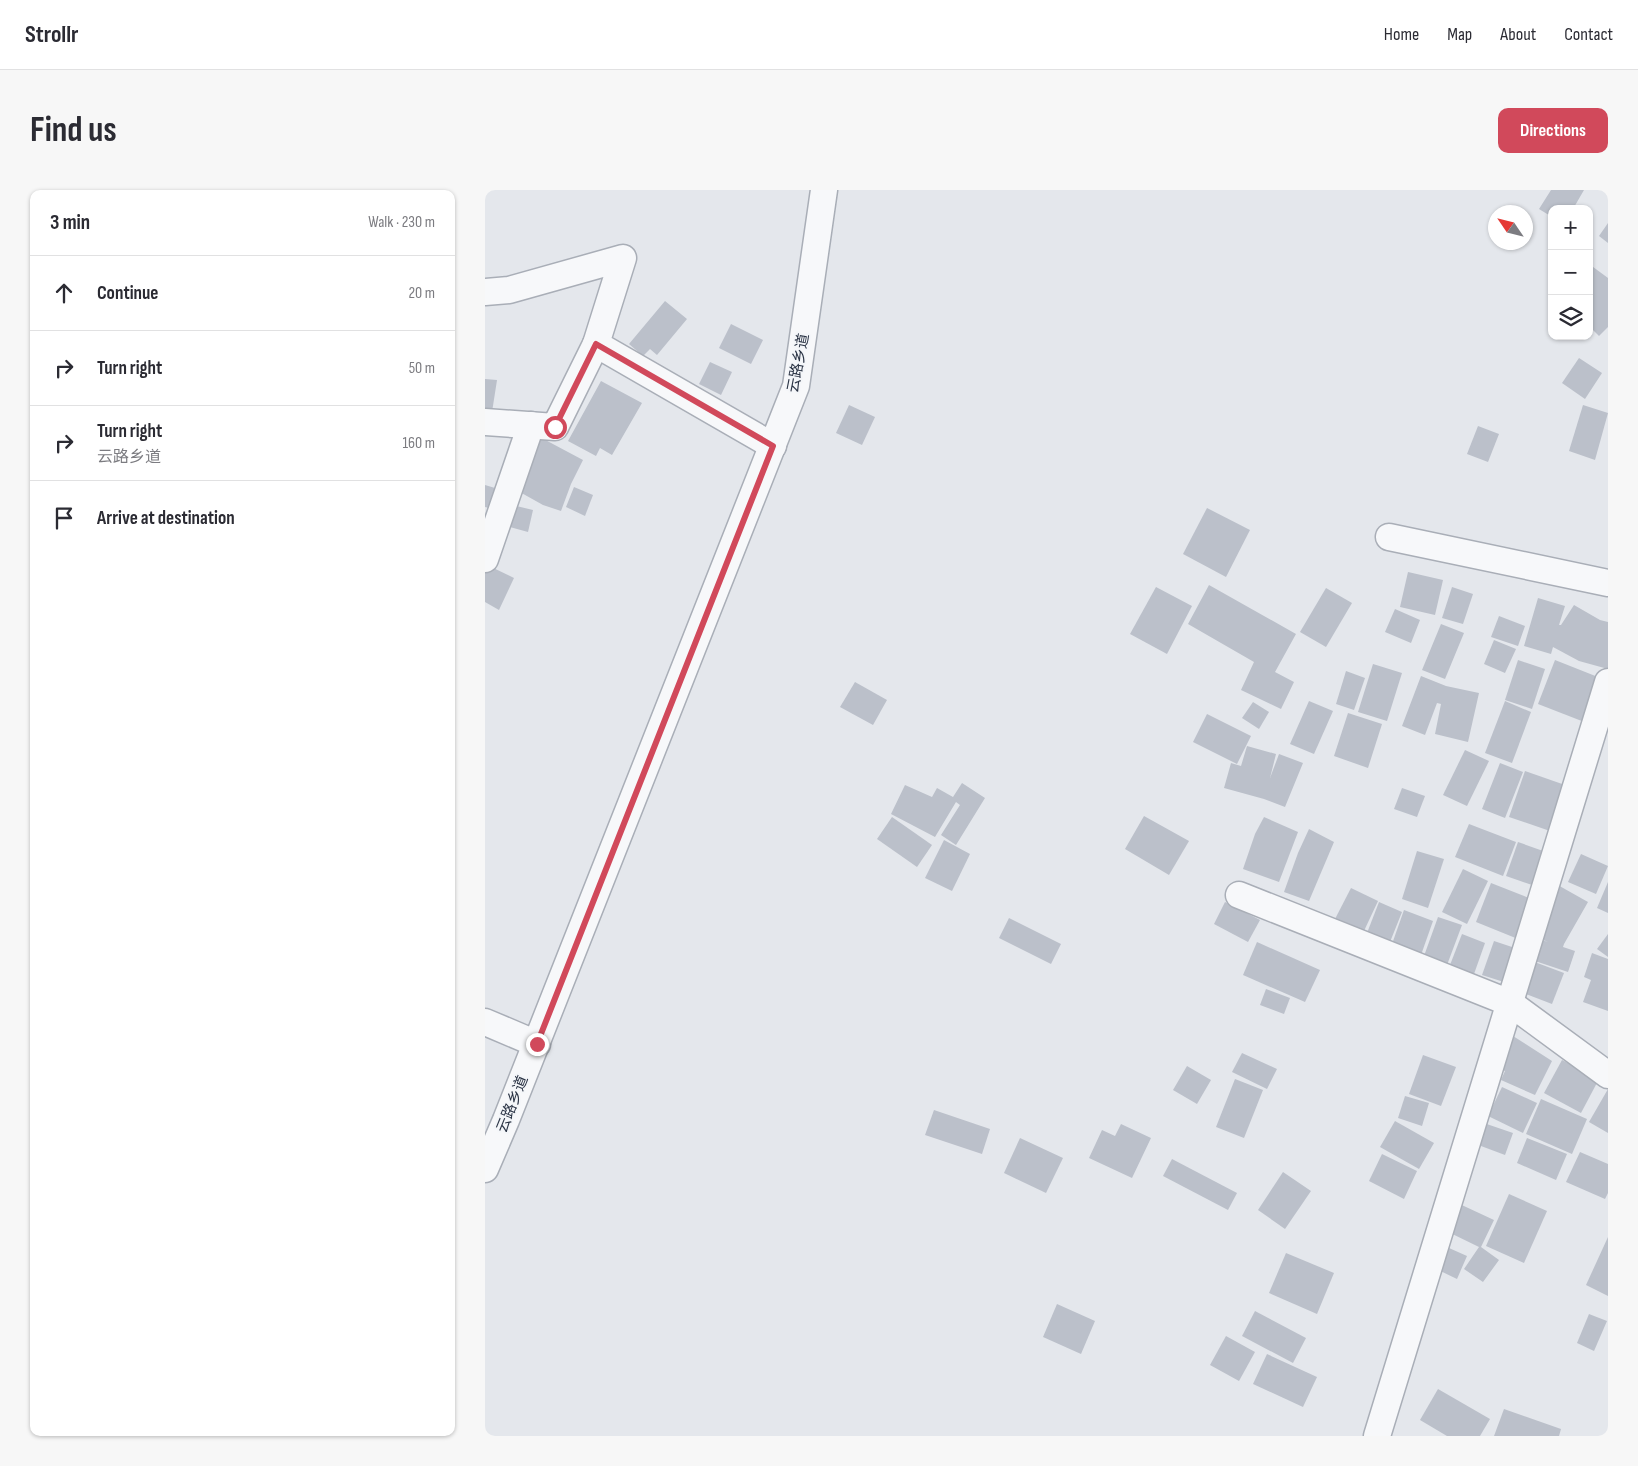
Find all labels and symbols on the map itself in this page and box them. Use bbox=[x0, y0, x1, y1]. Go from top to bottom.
north arrow bbox=[1488, 205, 1533, 250]
street label: 云路乡道 bbox=[783, 332, 814, 394]
route start bbox=[544, 416, 567, 439]
route end bbox=[526, 1033, 549, 1056]
street label: 云路乡道 bbox=[492, 1073, 533, 1136]

